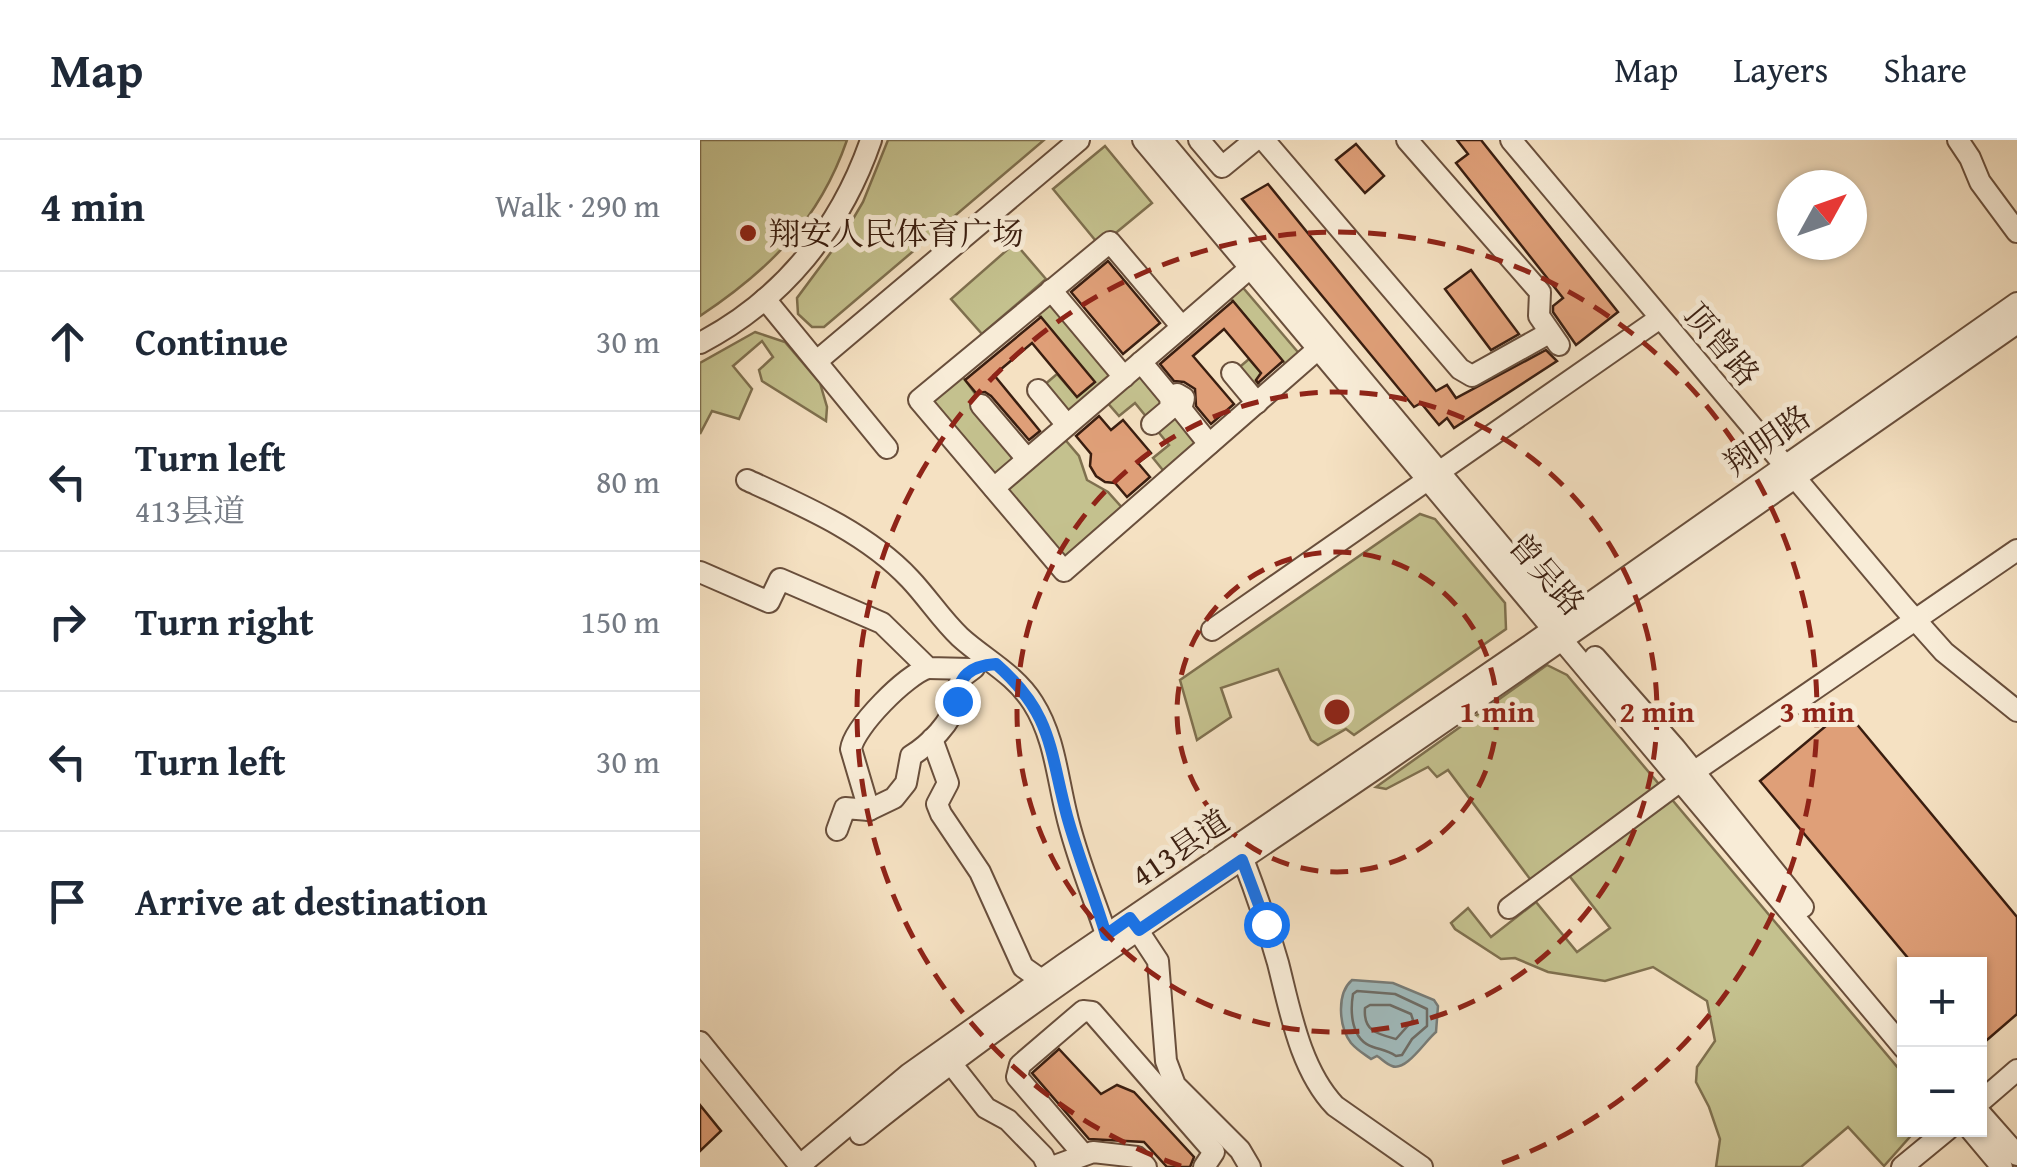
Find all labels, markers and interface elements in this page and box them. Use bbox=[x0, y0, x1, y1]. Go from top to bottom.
text: Map bbox=[50, 34, 143, 105]
text: Map bbox=[1614, 44, 1678, 95]
text: Layers bbox=[1733, 44, 1828, 95]
text: Share bbox=[1883, 44, 1967, 95]
north arrow bbox=[1777, 170, 1867, 260]
text: 4 min bbox=[40, 175, 145, 236]
text: Walk · 290 m bbox=[495, 182, 660, 229]
place label: 翔安人民体育广场 bbox=[768, 210, 1024, 257]
marker: 翔安人民体育广场 bbox=[737, 222, 759, 244]
street label: 顶曾路 bbox=[1673, 292, 1771, 396]
text: Continue bbox=[135, 313, 288, 369]
icon: ahead bbox=[40, 314, 95, 369]
text: 30 m bbox=[596, 318, 660, 365]
street label: 翔明路 bbox=[1714, 393, 1820, 487]
text: Turn left bbox=[135, 429, 286, 485]
icon: left bbox=[40, 454, 95, 509]
text: 80 m bbox=[596, 458, 660, 505]
text: 413县道 bbox=[135, 487, 245, 534]
street label: 曾吴路 bbox=[1498, 522, 1596, 626]
text: Turn right bbox=[135, 593, 314, 649]
icon: right bbox=[40, 594, 95, 649]
text: 150 m bbox=[581, 598, 660, 645]
route end bbox=[935, 679, 981, 725]
text: 1 min bbox=[1460, 689, 1535, 733]
text: 2 min bbox=[1620, 689, 1695, 733]
text: 3 min bbox=[1780, 689, 1855, 733]
centre of rings bbox=[1319, 694, 1355, 730]
text: Turn left bbox=[135, 733, 286, 789]
icon: left bbox=[40, 734, 95, 789]
text: 30 m bbox=[596, 738, 660, 785]
street label: 413县道 bbox=[1121, 798, 1239, 898]
text: Arrive at destination bbox=[135, 873, 488, 929]
icon: arrive bbox=[40, 874, 95, 929]
route start bbox=[1244, 902, 1290, 948]
map controls bbox=[1897, 957, 1987, 1137]
button: + bbox=[1897, 957, 1987, 1047]
button: − bbox=[1897, 1047, 1987, 1137]

